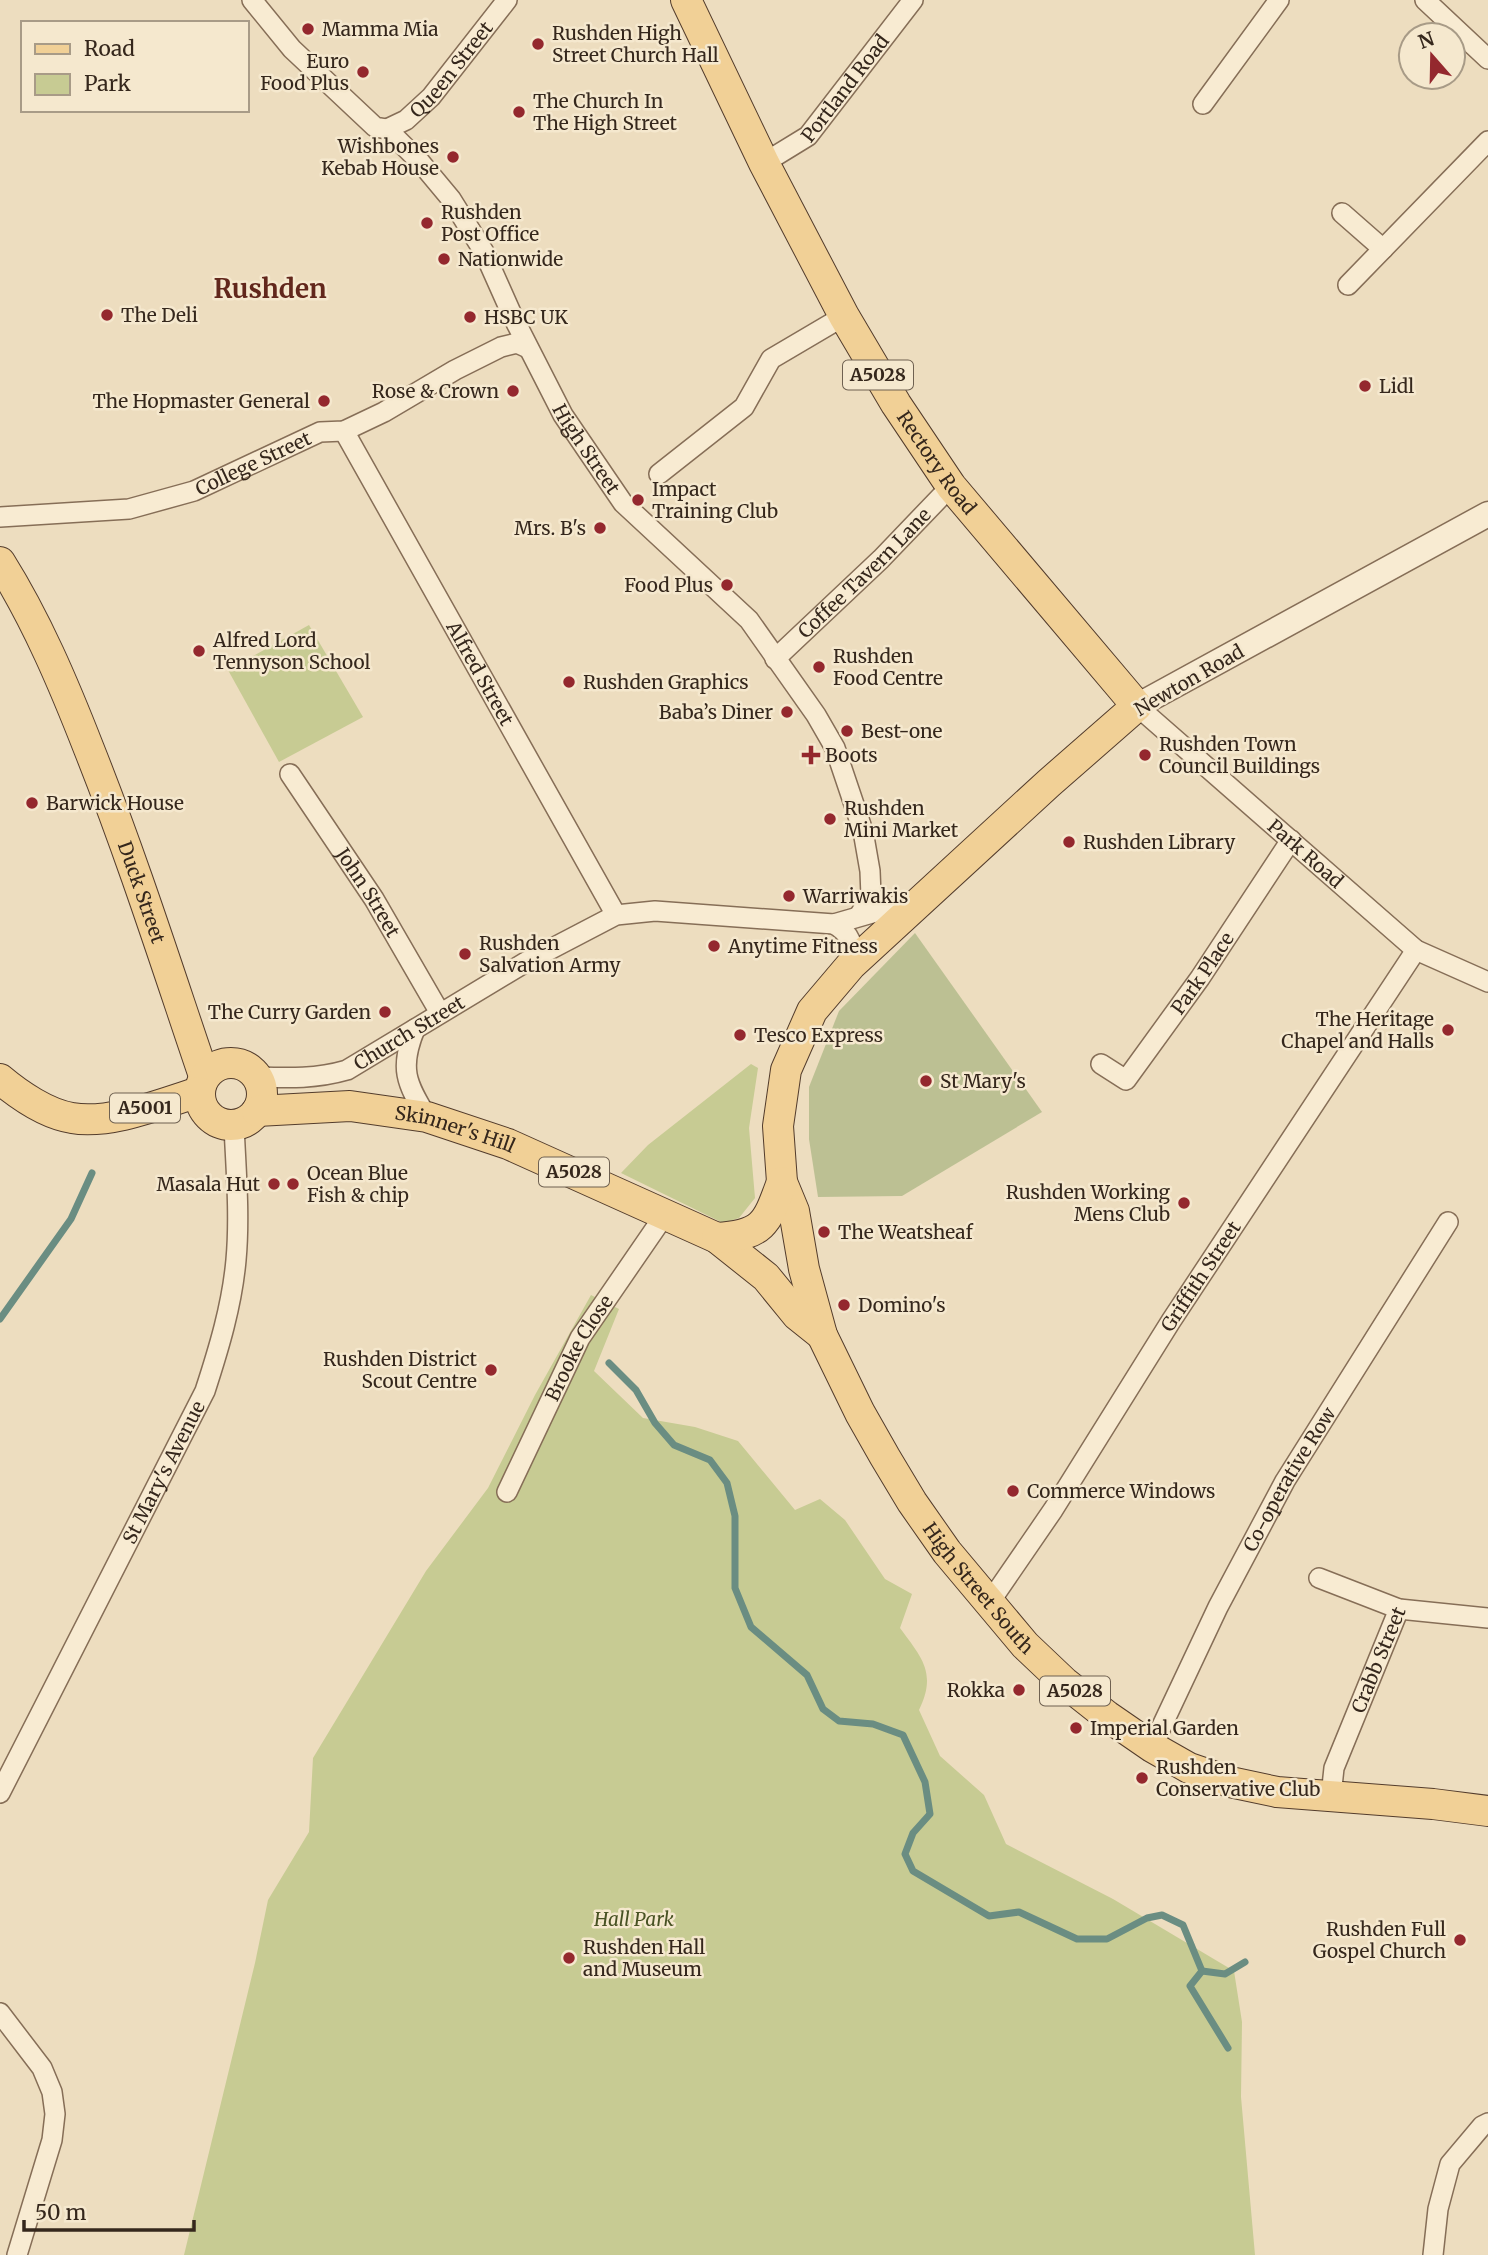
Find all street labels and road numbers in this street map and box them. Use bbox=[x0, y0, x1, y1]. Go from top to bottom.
street label: Queen Street bbox=[405, 16, 498, 123]
street label: Portland Road bbox=[796, 30, 894, 147]
road number: A5028 bbox=[843, 360, 913, 390]
street label: High Street bbox=[547, 400, 626, 499]
street label: Rectory Road bbox=[892, 406, 982, 519]
street label: College Street bbox=[191, 426, 315, 501]
street label: Coffee Tavern Lane bbox=[793, 503, 936, 643]
street label: Alfred Street bbox=[441, 616, 519, 730]
street label: Newton Road bbox=[1130, 639, 1248, 721]
street label: Park Road bbox=[1263, 814, 1348, 893]
street label: Duck Street bbox=[113, 838, 171, 947]
street label: John Street bbox=[330, 842, 406, 942]
street label: Park Place bbox=[1166, 928, 1239, 1019]
street label: Church Street bbox=[349, 990, 469, 1075]
road number: A5001 bbox=[110, 1093, 180, 1122]
street label: Skinner's Hill bbox=[393, 1101, 519, 1158]
road number: A5028 bbox=[539, 1157, 609, 1186]
street label: Griffith Street bbox=[1155, 1216, 1246, 1336]
street label: Brooke Close bbox=[540, 1290, 618, 1405]
street label: St Mary's Avenue bbox=[117, 1397, 210, 1548]
street label: Co-operative Row bbox=[1238, 1402, 1341, 1556]
street label: High Street South bbox=[918, 1518, 1039, 1659]
street label: Crabb Street bbox=[1346, 1603, 1411, 1716]
road number: A5028 bbox=[1040, 1676, 1110, 1706]

